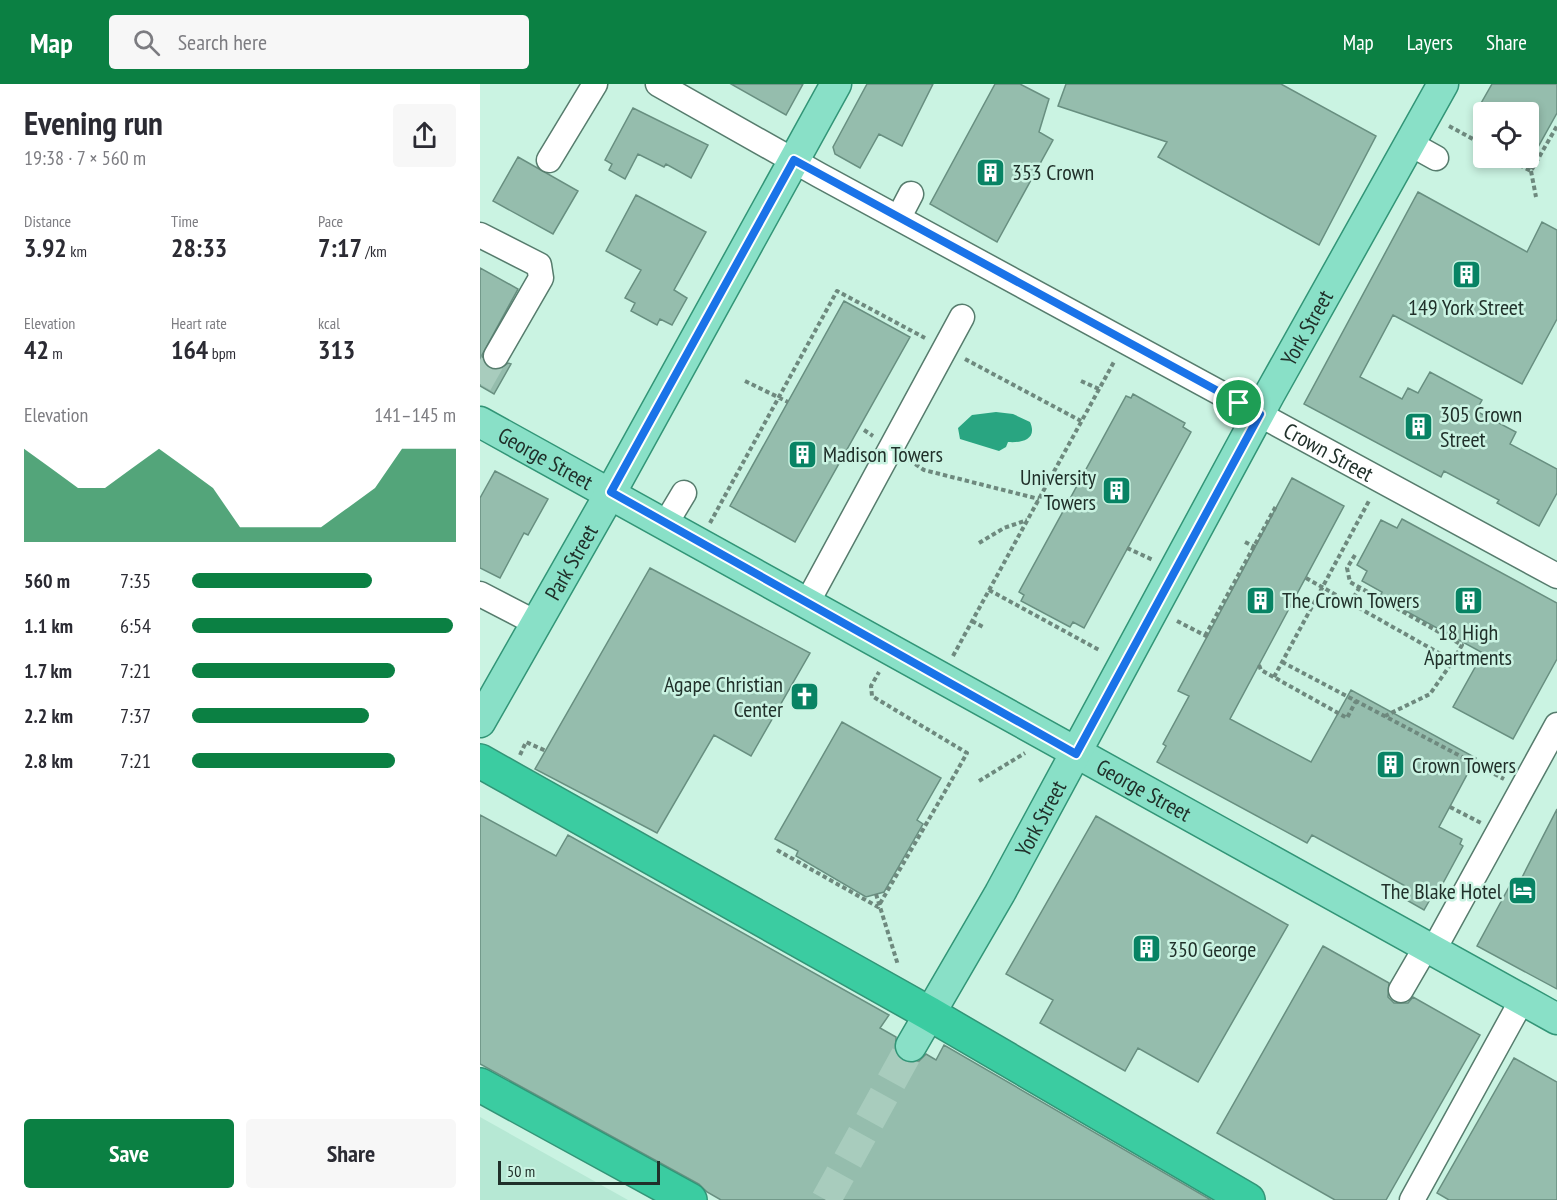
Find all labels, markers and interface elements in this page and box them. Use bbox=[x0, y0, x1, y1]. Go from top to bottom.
search box bbox=[109, 15, 529, 69]
text: Map bbox=[30, 24, 73, 61]
icon: search bbox=[130, 26, 163, 59]
text: Search here bbox=[178, 28, 267, 56]
text: Map bbox=[1343, 29, 1374, 56]
text: Layers bbox=[1407, 29, 1453, 56]
text: Share bbox=[1486, 29, 1527, 56]
text: Evening run bbox=[24, 101, 163, 144]
map controls bbox=[1473, 102, 1539, 168]
button: locate bbox=[1473, 102, 1539, 168]
button: share bbox=[393, 104, 456, 167]
text: 19:38 · 7 × 560 m bbox=[24, 145, 146, 171]
building icon: 353 Crown bbox=[975, 156, 1007, 188]
place label: 353 Crown bbox=[1012, 158, 1094, 186]
text: Distance bbox=[24, 211, 71, 231]
text: Time bbox=[171, 211, 199, 231]
text: Pace bbox=[318, 211, 343, 231]
text: 3.92 bbox=[24, 231, 67, 264]
text: 28:33 bbox=[171, 231, 227, 264]
text: 7:17 bbox=[318, 231, 362, 264]
text: km bbox=[67, 241, 87, 261]
text: /km bbox=[362, 241, 387, 261]
building icon: 149 York Street bbox=[1450, 259, 1482, 291]
street label: York Street bbox=[1274, 285, 1339, 371]
place label: 149 York Street bbox=[1408, 293, 1524, 321]
text: Elevation bbox=[24, 313, 75, 333]
text: Heart rate bbox=[171, 313, 227, 333]
text: kcal bbox=[318, 313, 340, 333]
text: 42 bbox=[24, 333, 49, 366]
text: 164 bbox=[171, 333, 208, 366]
text: 313 bbox=[318, 333, 355, 366]
text: m bbox=[49, 343, 63, 363]
text: bpm bbox=[208, 343, 236, 363]
pin bbox=[1213, 377, 1264, 428]
icon: arrive bbox=[1222, 386, 1255, 419]
place label: 305 Crown Street bbox=[1440, 400, 1522, 453]
text: Elevation bbox=[24, 402, 88, 428]
text: 141–145 m bbox=[374, 402, 456, 428]
building icon: 305 Crown Street bbox=[1403, 411, 1435, 443]
street label: Crown Street bbox=[1279, 416, 1378, 488]
street label: George Street bbox=[493, 421, 598, 496]
building icon: Madison Towers bbox=[786, 438, 818, 470]
place label: Madison Towers bbox=[823, 440, 943, 468]
place label: University Towers bbox=[1020, 463, 1097, 516]
building icon: University Towers bbox=[1101, 474, 1133, 506]
street label: Park Street bbox=[538, 519, 604, 605]
text: 560 m bbox=[24, 568, 70, 594]
text: 7:35 bbox=[120, 568, 151, 594]
building icon: The Crown Towers bbox=[1245, 584, 1277, 616]
building icon: 18 High Apartments bbox=[1452, 584, 1484, 616]
place label: The Crown Towers bbox=[1282, 586, 1419, 614]
text: 1.1 km bbox=[24, 613, 73, 639]
text: 6:54 bbox=[120, 613, 151, 639]
place label: 18 High Apartments bbox=[1424, 618, 1512, 671]
text: 1.7 km bbox=[24, 658, 72, 684]
text: 7:21 bbox=[120, 658, 151, 684]
place label: Agape Christian Center bbox=[664, 670, 783, 723]
church icon: Agape Christian Center bbox=[788, 681, 820, 713]
text: 2.2 km bbox=[24, 703, 73, 729]
text: 7:37 bbox=[120, 703, 151, 729]
text: 2.8 km bbox=[24, 748, 73, 774]
text: 7:21 bbox=[120, 748, 151, 774]
building icon: Crown Towers bbox=[1375, 749, 1407, 781]
place label: Crown Towers bbox=[1412, 751, 1516, 779]
street label: George Street bbox=[1091, 752, 1196, 827]
street label: York Street bbox=[1009, 775, 1072, 861]
hotel icon: The Blake Hotel bbox=[1507, 875, 1539, 907]
place label: The Blake Hotel bbox=[1381, 877, 1503, 905]
building icon: 350 George bbox=[1131, 933, 1163, 965]
place label: 350 George bbox=[1168, 935, 1256, 963]
button: Save bbox=[24, 1119, 234, 1188]
button: Share bbox=[246, 1119, 456, 1188]
scale bar bbox=[498, 1158, 660, 1186]
text: 50 m bbox=[507, 1161, 535, 1181]

